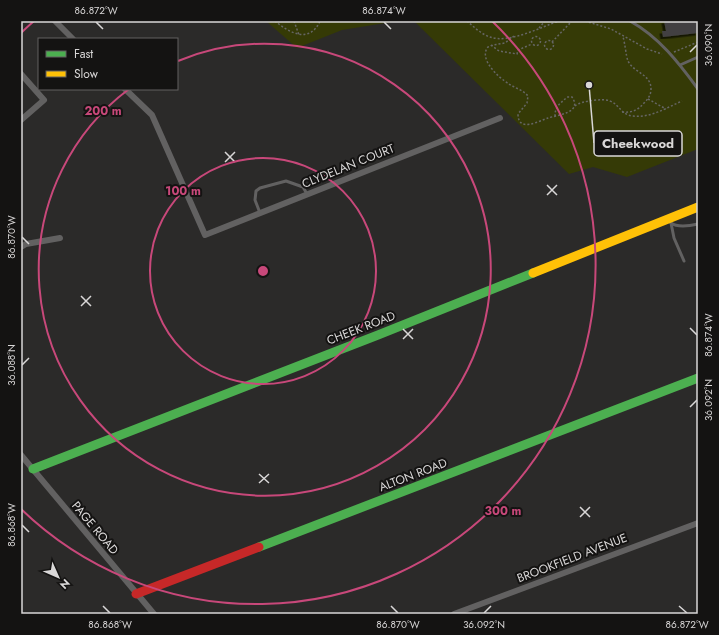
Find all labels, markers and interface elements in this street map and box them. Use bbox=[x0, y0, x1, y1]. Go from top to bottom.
text: 86.872°W bbox=[74, 3, 118, 18]
text: 86.874°W bbox=[362, 3, 406, 18]
text: 36.090°N bbox=[701, 24, 716, 66]
legend bbox=[38, 38, 178, 90]
text: Fast bbox=[74, 45, 93, 63]
text: Slow bbox=[74, 65, 99, 83]
text: 200 m bbox=[84, 102, 122, 120]
callout: Cheekwood bbox=[594, 131, 682, 156]
text: Cheekwood bbox=[602, 134, 674, 153]
street label: CLYDELAN COURT bbox=[299, 139, 397, 193]
text: 100 m bbox=[165, 182, 201, 200]
text: 86.870°W bbox=[4, 215, 19, 259]
centre of rings bbox=[256, 264, 270, 278]
street label: CHEEK ROAD bbox=[324, 307, 398, 349]
text: 86.874°W bbox=[701, 313, 716, 357]
text: 36.088°N bbox=[4, 344, 19, 386]
text: 36.092°N bbox=[701, 379, 716, 421]
street label: ALTON ROAD bbox=[376, 454, 450, 496]
street label: PAGE ROAD bbox=[67, 497, 123, 559]
text: 300 m bbox=[485, 502, 522, 520]
text: 86.868°W bbox=[4, 503, 19, 547]
street label: BROOKFIELD AVENUE bbox=[514, 529, 630, 587]
north arrow bbox=[38, 557, 78, 597]
text: N bbox=[56, 575, 74, 593]
text: 86.868°W bbox=[88, 617, 132, 632]
text: 86.870°W bbox=[376, 617, 420, 632]
text: 36.092°N bbox=[463, 617, 505, 632]
text: 86.872°W bbox=[665, 617, 709, 632]

